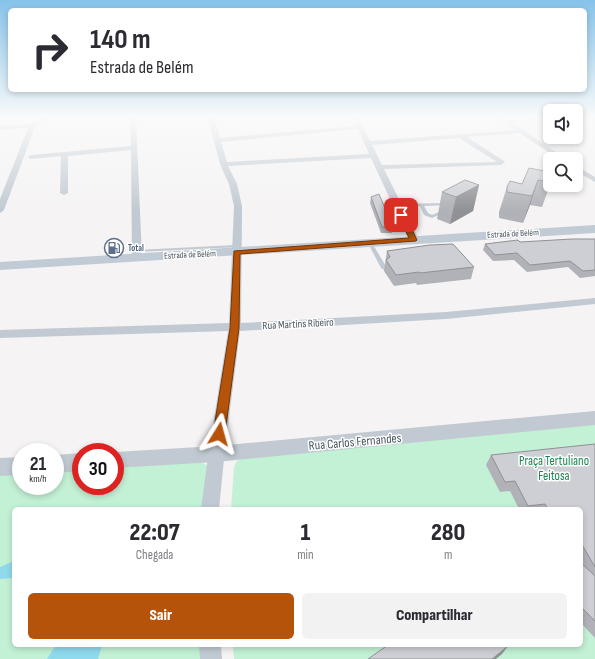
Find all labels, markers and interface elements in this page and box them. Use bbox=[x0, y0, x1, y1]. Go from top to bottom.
text: 140 m bbox=[90, 23, 151, 56]
icon: right bbox=[24, 24, 76, 76]
text: Estrada de Belém bbox=[90, 57, 193, 78]
map controls bbox=[543, 104, 583, 192]
button: sound bbox=[543, 104, 583, 144]
button: search bbox=[543, 152, 583, 192]
pin bbox=[384, 198, 418, 232]
icon: arrive bbox=[390, 204, 412, 226]
street label: Estrada de Belém bbox=[487, 227, 539, 241]
fuel station icon: Total bbox=[103, 237, 125, 259]
place label: Total bbox=[128, 243, 144, 254]
street label: Estrada de Belém bbox=[164, 248, 216, 262]
street label: Rua Martins Ribeiro bbox=[262, 316, 334, 332]
position arrow bbox=[198, 413, 240, 455]
street label: Rua Carlos Fernandes bbox=[308, 430, 402, 454]
speed limit sign: 30 bbox=[72, 443, 124, 495]
text: 21 bbox=[30, 452, 46, 476]
park label: Praça Tertuliano Feitosa bbox=[519, 453, 589, 484]
text: km/h bbox=[29, 473, 47, 485]
text: 22:07 bbox=[130, 518, 180, 547]
text: 1 bbox=[300, 518, 310, 547]
text: 280 bbox=[431, 518, 465, 547]
text: Chegada bbox=[136, 547, 173, 563]
text: min bbox=[297, 547, 313, 563]
text: m bbox=[444, 547, 452, 563]
button: Sair bbox=[28, 593, 294, 639]
button: Compartilhar bbox=[302, 593, 567, 639]

